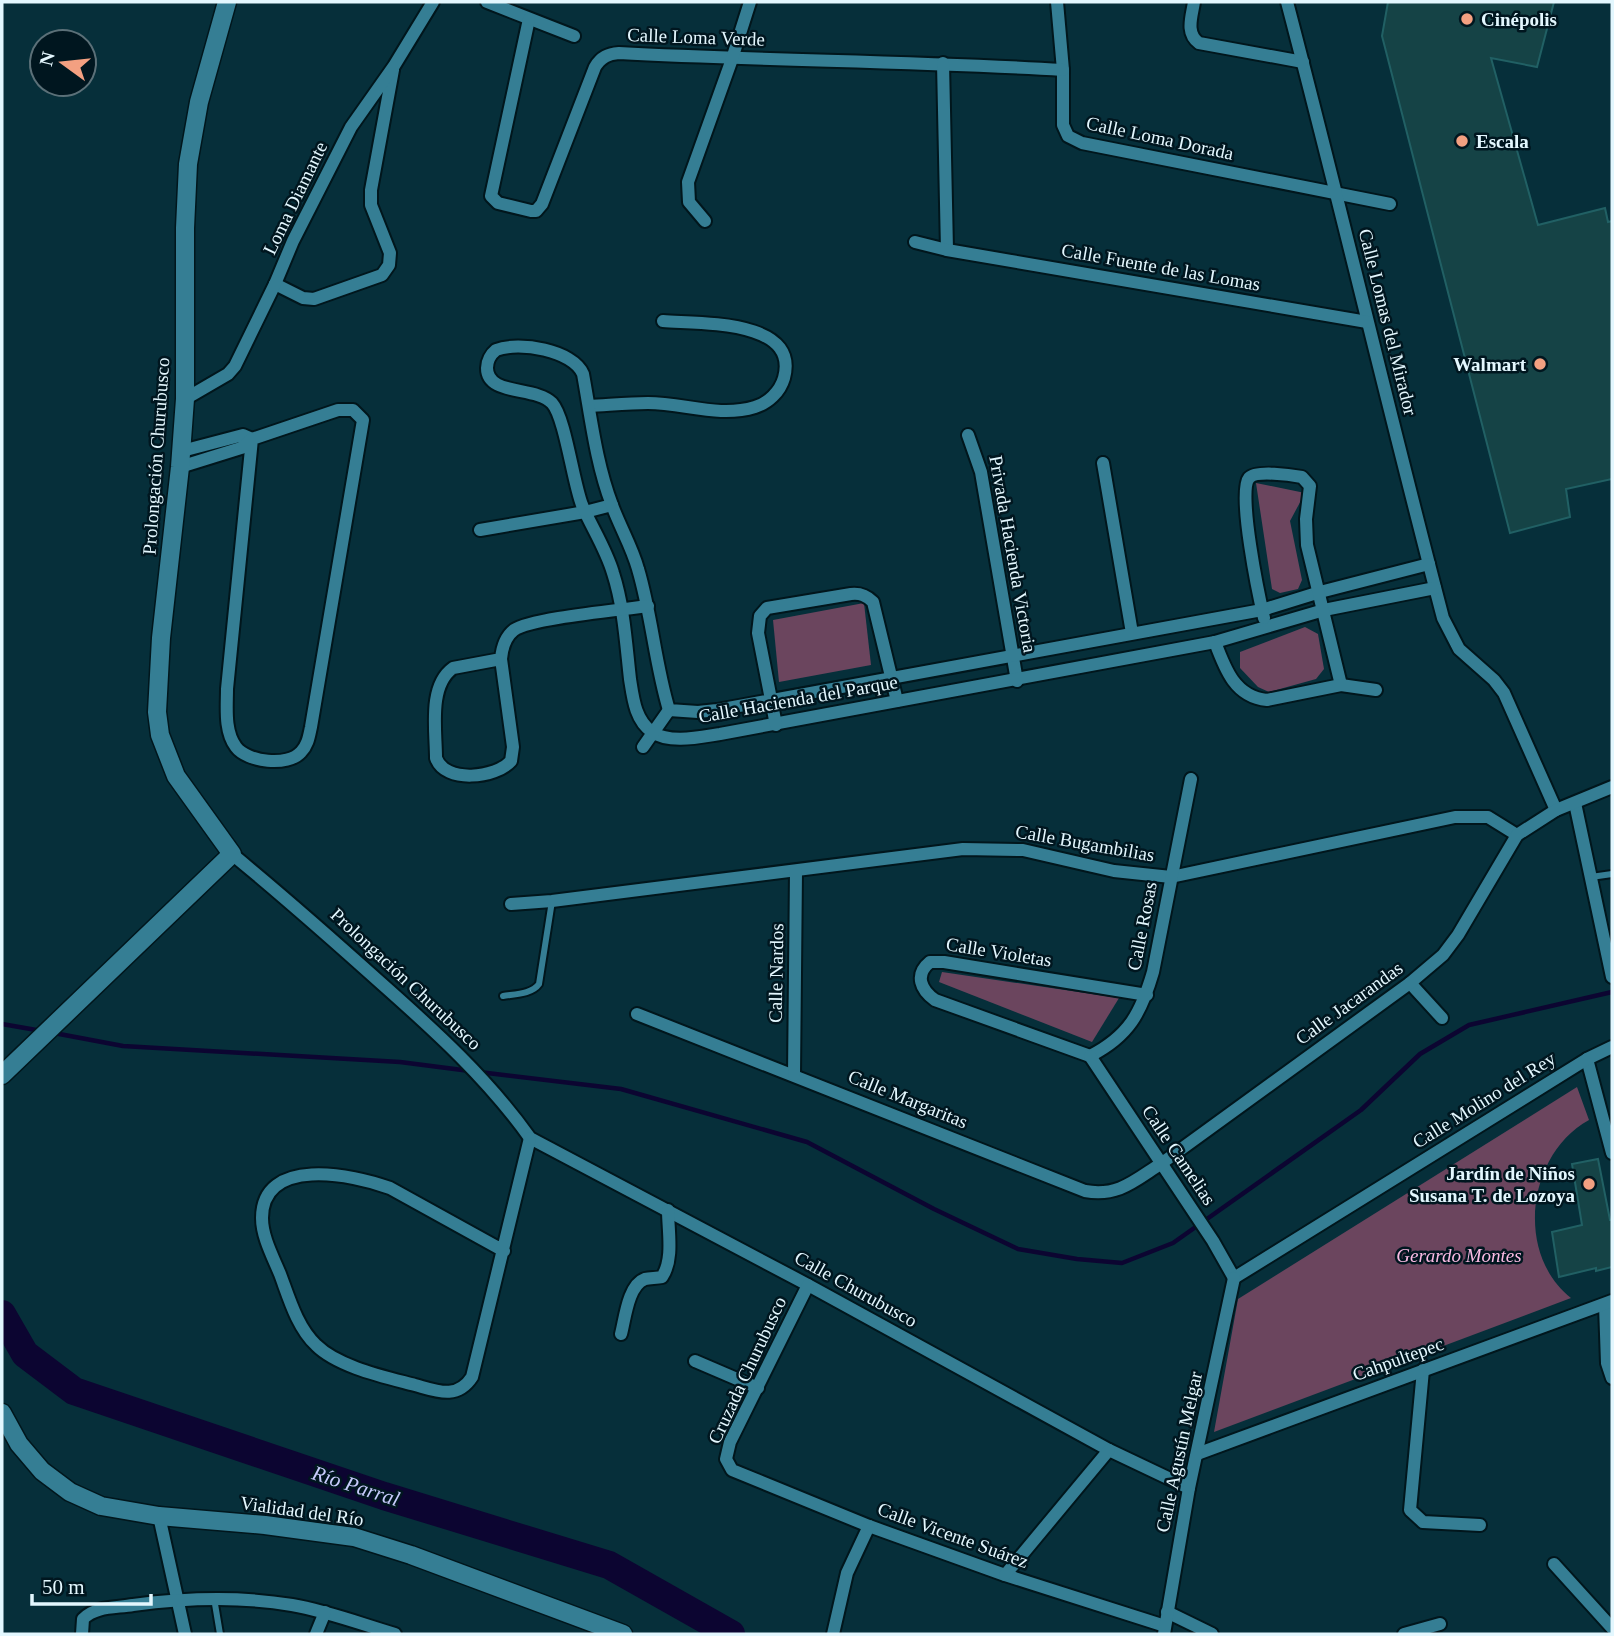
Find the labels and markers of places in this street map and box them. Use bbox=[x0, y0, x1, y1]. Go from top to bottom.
place label: Cinépolis bbox=[1481, 9, 1557, 30]
marker: Cinépolis bbox=[1459, 11, 1475, 27]
place label: Escala bbox=[1476, 131, 1529, 152]
marker: Escala bbox=[1454, 133, 1470, 149]
place label: Walmart bbox=[1453, 354, 1527, 375]
marker: Walmart bbox=[1532, 356, 1548, 372]
place label: Jardín de Niños Susana T. de Lozoya bbox=[1409, 1163, 1575, 1206]
marker: Jardín de Niños Susana T. de Lozoya bbox=[1581, 1176, 1597, 1192]

